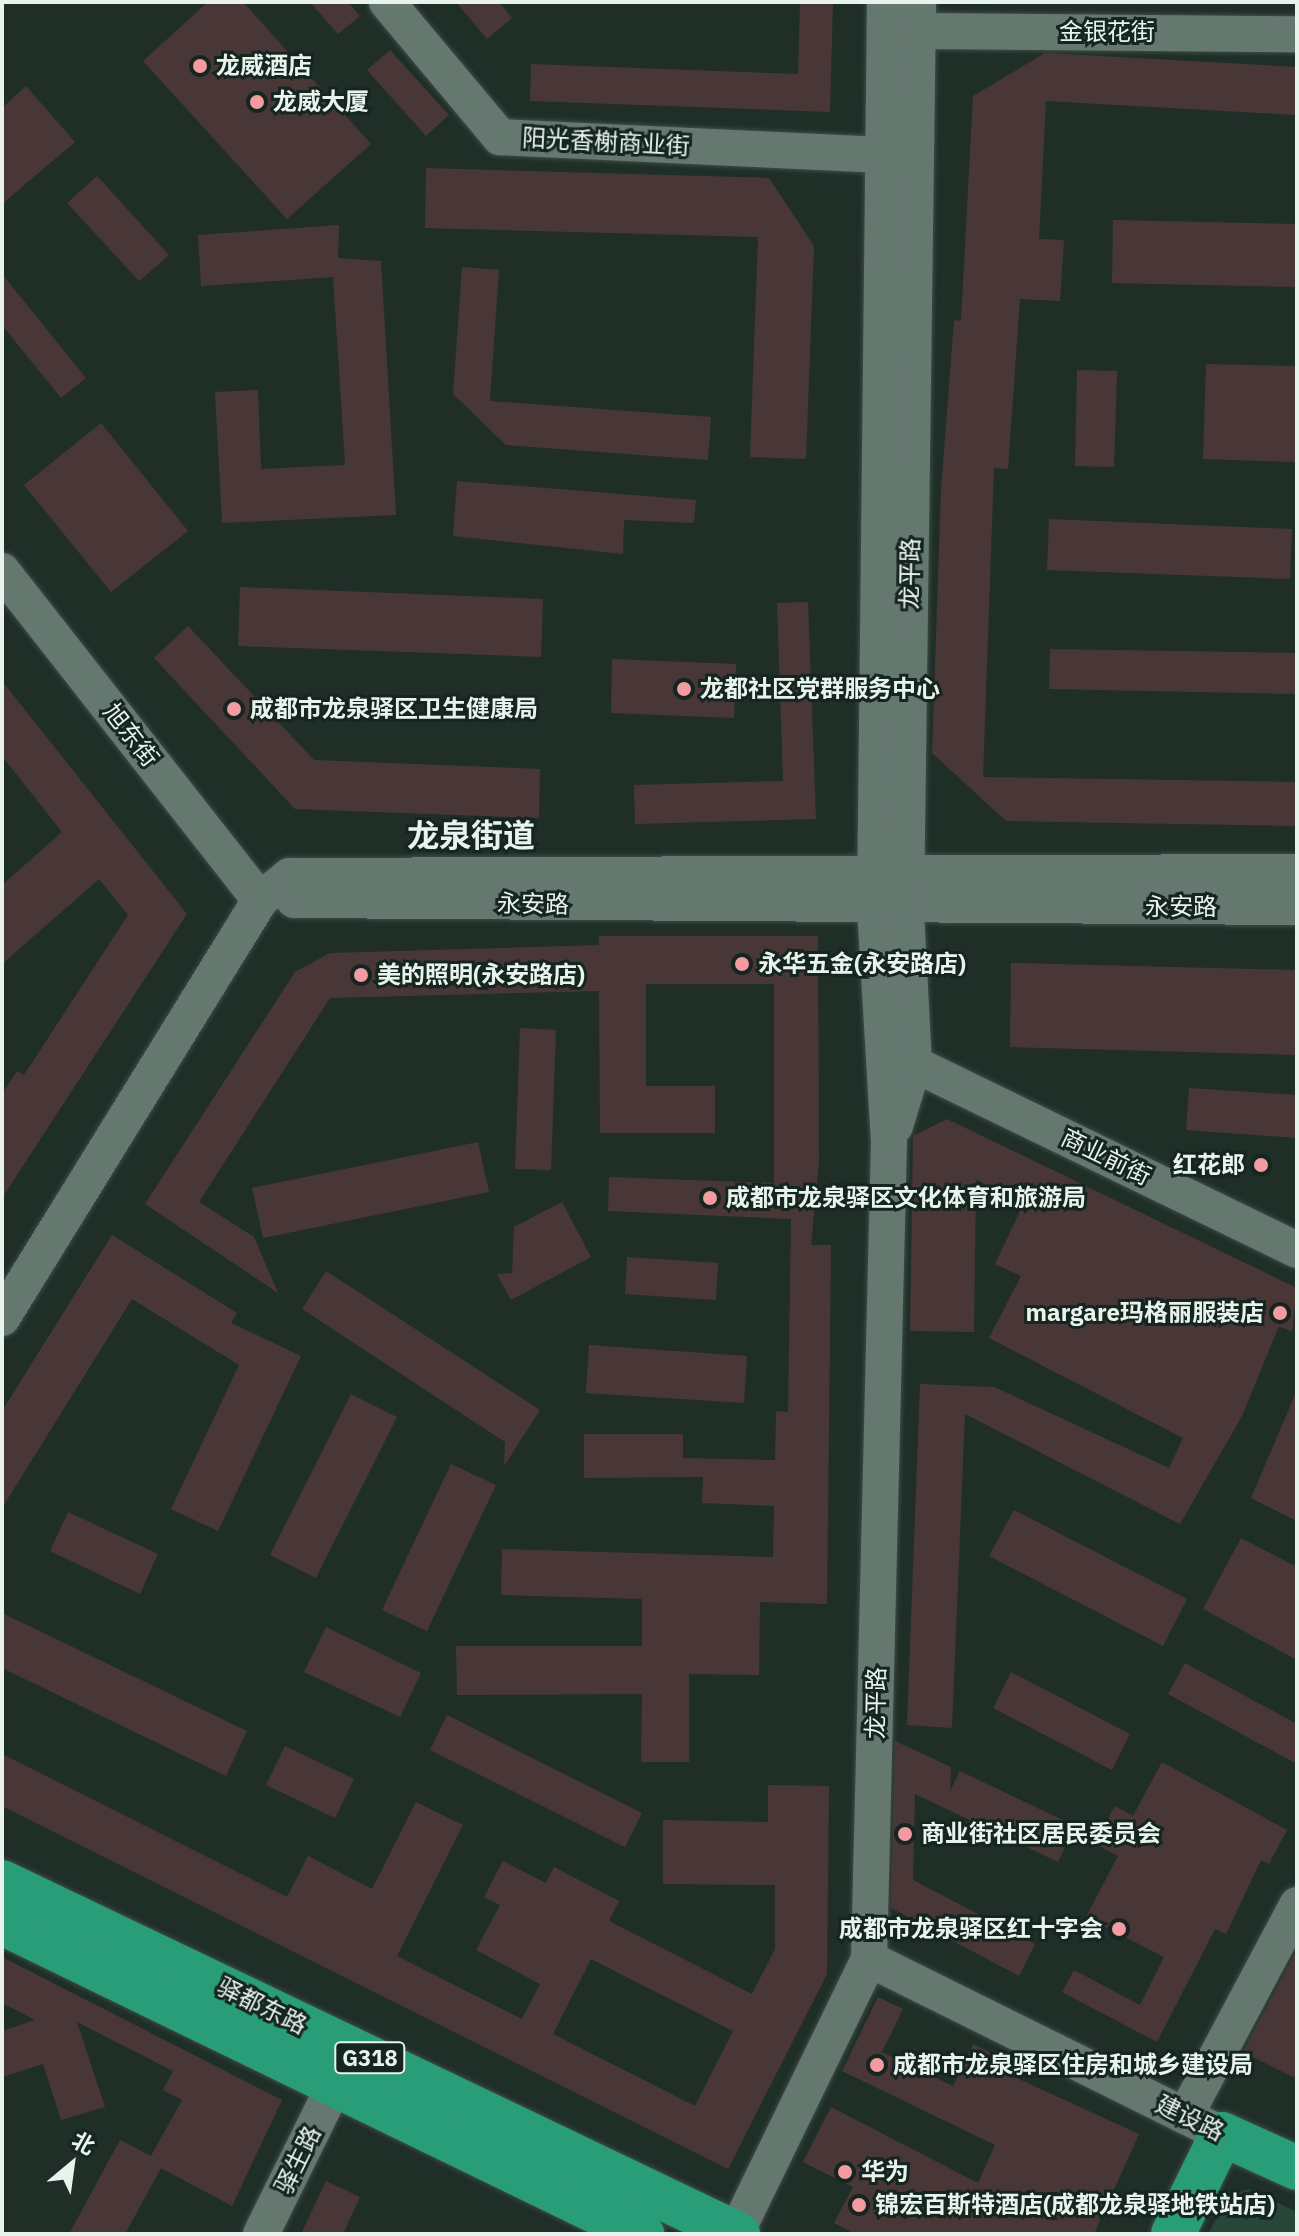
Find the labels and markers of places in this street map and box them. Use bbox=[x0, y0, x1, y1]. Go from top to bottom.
place label: 龙威酒店 bbox=[216, 52, 312, 80]
marker: 龙威酒店 bbox=[191, 57, 209, 75]
place label: 龙威大厦 bbox=[273, 88, 369, 116]
marker: 龙威大厦 bbox=[248, 93, 266, 111]
place label: 龙都社区党群服务中心 bbox=[700, 675, 940, 703]
marker: 龙都社区党群服务中心 bbox=[675, 680, 693, 698]
place label: 成都市龙泉驿区卫生健康局 bbox=[250, 695, 538, 723]
marker: 成都市龙泉驿区卫生健康局 bbox=[225, 700, 243, 718]
place label: 永华五金(永安路店) bbox=[758, 950, 966, 978]
marker: 永华五金(永安路店) bbox=[733, 955, 751, 973]
place label: 美的照明(永安路店) bbox=[377, 961, 585, 989]
marker: 美的照明(永安路店) bbox=[352, 966, 370, 984]
place label: 红花郎 bbox=[1173, 1151, 1245, 1179]
marker: 红花郎 bbox=[1252, 1156, 1270, 1174]
place label: 成都市龙泉驿区文化体育和旅游局 bbox=[726, 1184, 1086, 1212]
marker: 成都市龙泉驿区文化体育和旅游局 bbox=[701, 1189, 719, 1207]
place label: margare玛格丽服装店 bbox=[1026, 1299, 1264, 1327]
marker: margare玛格丽服装店 bbox=[1271, 1304, 1289, 1322]
place label: 商业街社区居民委员会 bbox=[921, 1820, 1161, 1848]
marker: 商业街社区居民委员会 bbox=[896, 1825, 914, 1843]
place label: 成都市龙泉驿区红十字会 bbox=[839, 1915, 1103, 1943]
marker: 成都市龙泉驿区红十字会 bbox=[1110, 1920, 1128, 1938]
place label: 成都市龙泉驿区住房和城乡建设局 bbox=[893, 2051, 1253, 2079]
marker: 成都市龙泉驿区住房和城乡建设局 bbox=[868, 2056, 886, 2074]
place label: 华为 bbox=[861, 2158, 909, 2186]
marker: 华为 bbox=[836, 2163, 854, 2181]
place label: 锦宏百斯特酒店(成都龙泉驿地铁站店) bbox=[875, 2191, 1275, 2219]
marker: 锦宏百斯特酒店(成都龙泉驿地铁站店) bbox=[850, 2196, 868, 2214]

